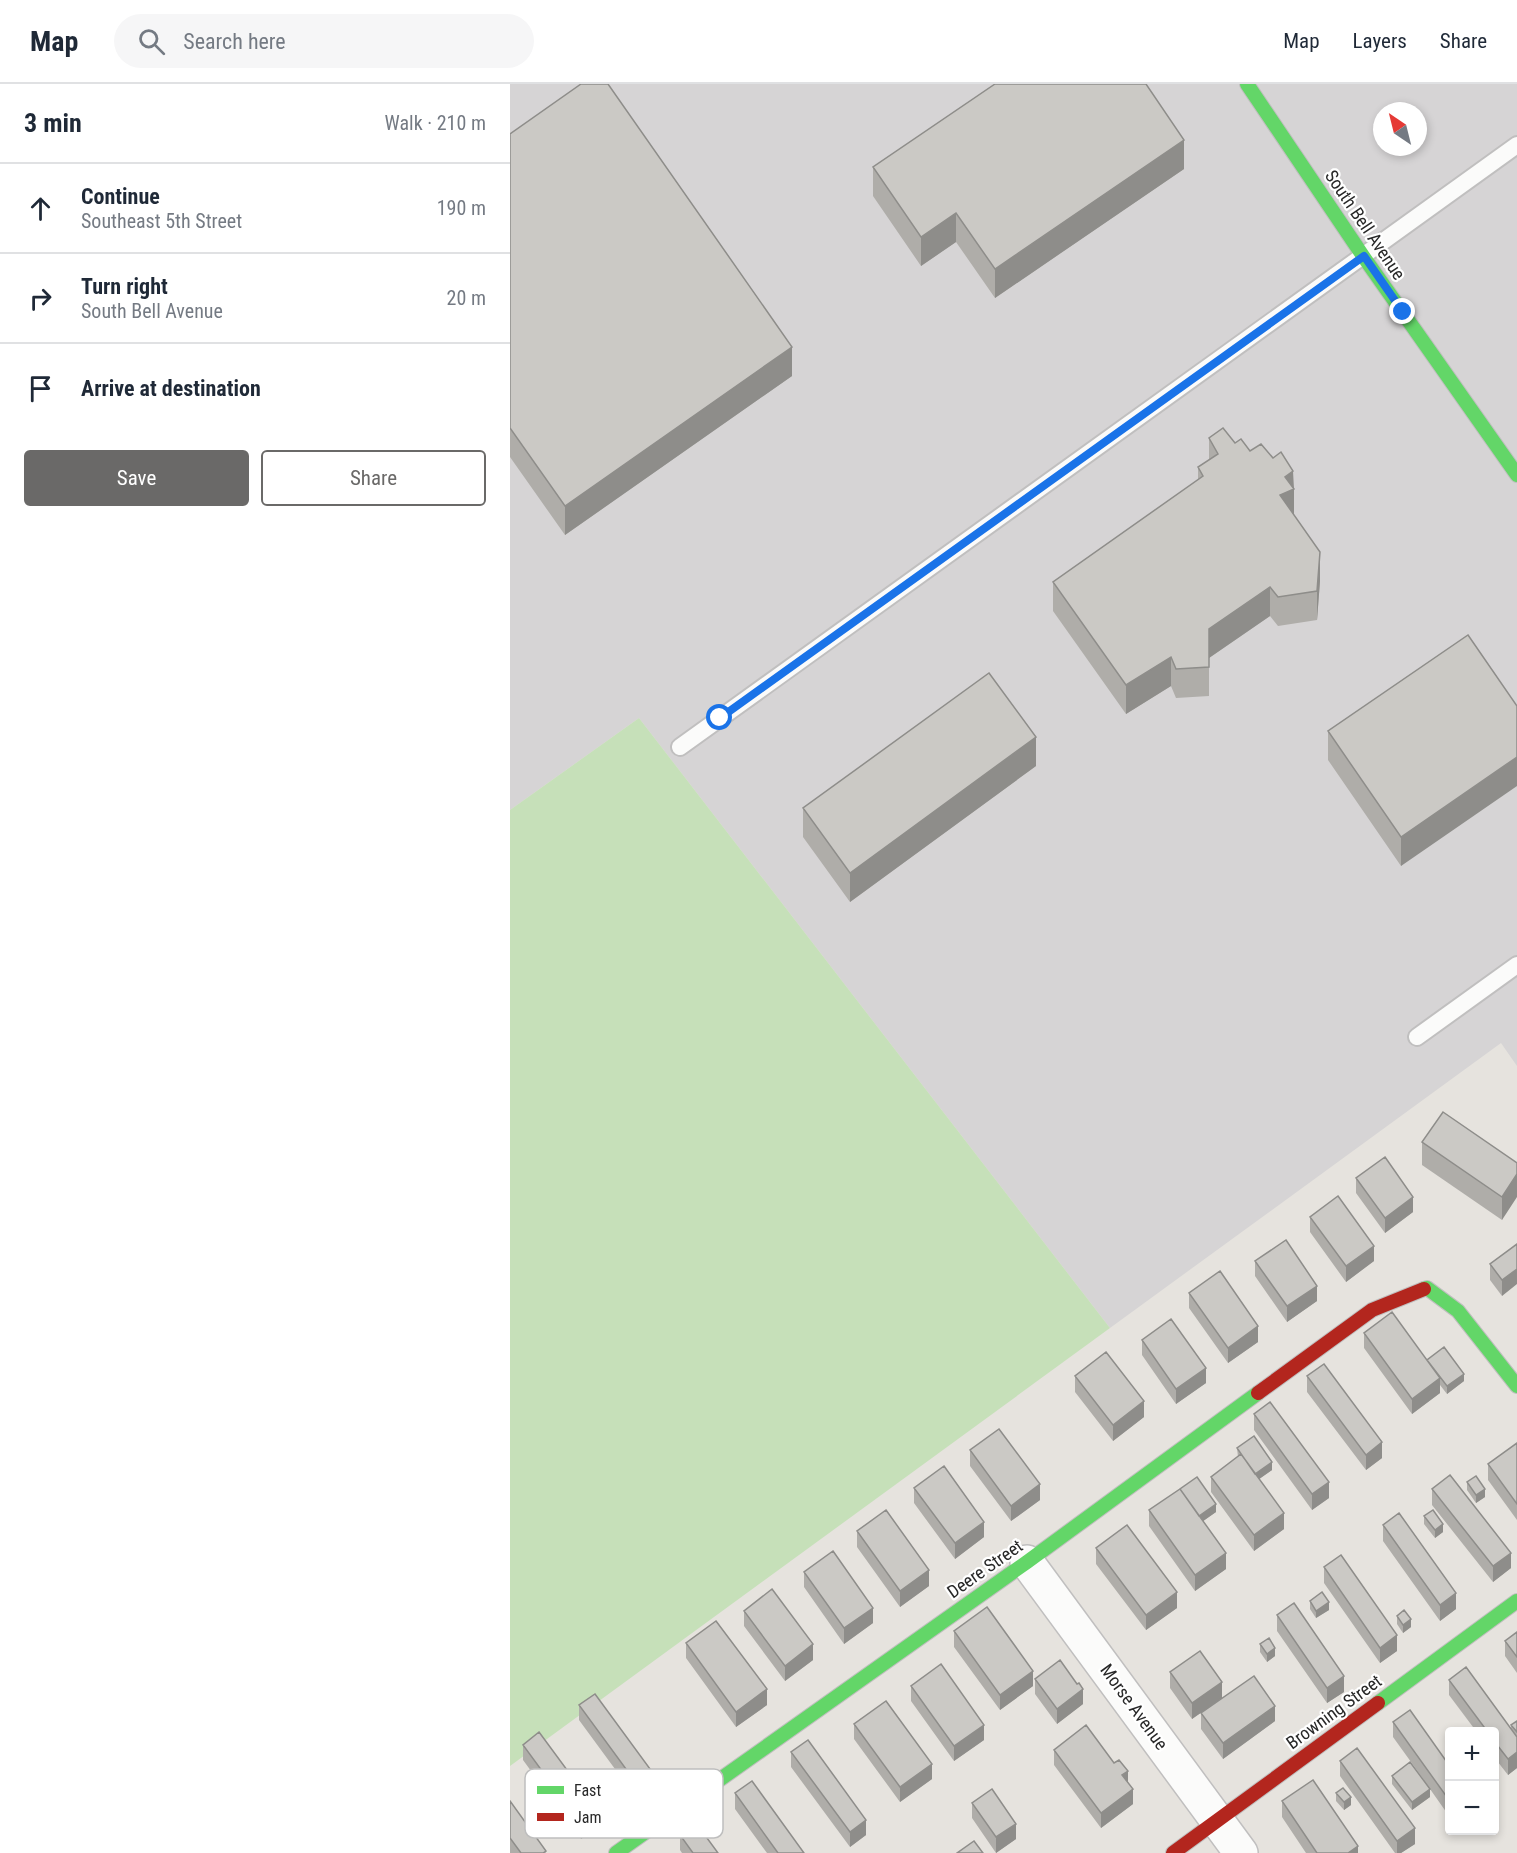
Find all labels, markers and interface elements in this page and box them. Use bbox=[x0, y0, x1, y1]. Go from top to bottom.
search box bbox=[114, 14, 534, 68]
text: Map bbox=[30, 25, 78, 58]
icon: search bbox=[135, 25, 168, 58]
text: Search here bbox=[183, 29, 286, 54]
text: Map bbox=[1283, 29, 1320, 53]
text: Layers bbox=[1353, 29, 1407, 53]
text: Share bbox=[1440, 29, 1487, 53]
north arrow bbox=[1373, 102, 1427, 156]
text: 3 min bbox=[24, 108, 82, 138]
text: Walk · 210 m bbox=[385, 111, 486, 135]
street label: South Bell Avenue bbox=[1321, 166, 1410, 284]
text: Continue bbox=[81, 184, 160, 209]
icon: ahead bbox=[24, 192, 57, 225]
text: 190 m bbox=[437, 196, 486, 220]
text: Southeast 5th Street bbox=[81, 209, 242, 233]
text: Turn right bbox=[81, 274, 168, 299]
icon: right bbox=[24, 282, 57, 315]
text: 20 m bbox=[447, 286, 486, 310]
route end bbox=[1389, 298, 1415, 324]
text: South Bell Avenue bbox=[81, 299, 223, 323]
icon: arrive bbox=[24, 372, 57, 405]
text: Arrive at destination bbox=[81, 376, 261, 401]
button: Save bbox=[24, 450, 249, 506]
button: Share bbox=[261, 450, 486, 506]
route start bbox=[706, 704, 732, 730]
street label: Deere Street bbox=[943, 1535, 1026, 1602]
street label: Morse Avenue bbox=[1096, 1660, 1172, 1754]
street label: Browning Street bbox=[1282, 1670, 1385, 1753]
map controls bbox=[1445, 1727, 1499, 1835]
button: + bbox=[1445, 1727, 1499, 1781]
legend bbox=[525, 1769, 723, 1838]
text: Fast bbox=[574, 1781, 601, 1800]
button: − bbox=[1445, 1781, 1499, 1835]
text: Jam bbox=[574, 1808, 601, 1827]

